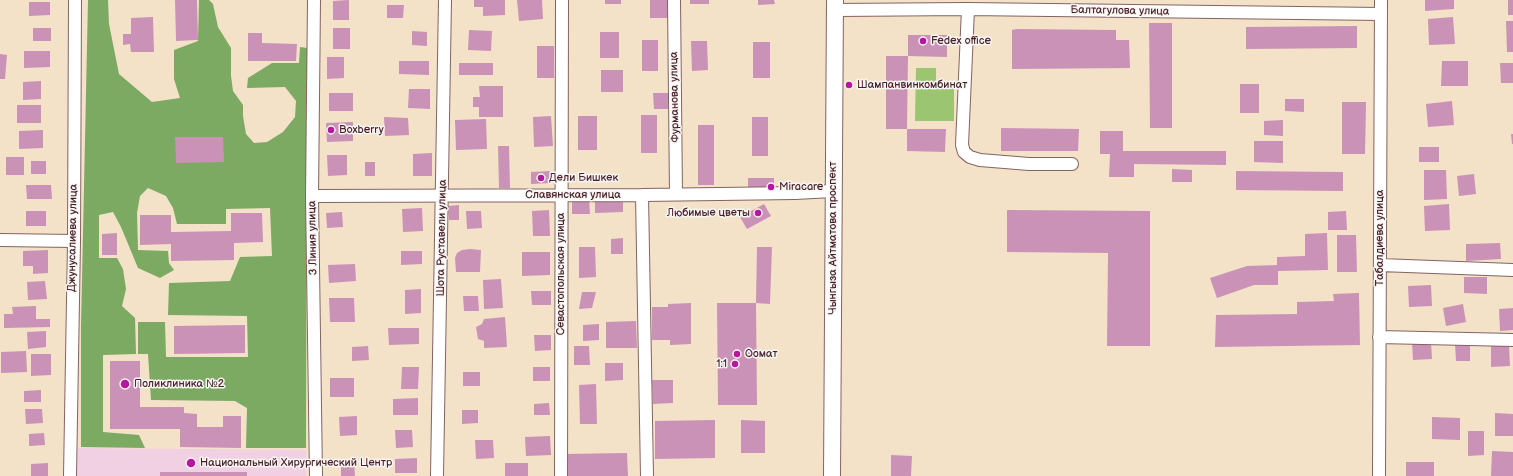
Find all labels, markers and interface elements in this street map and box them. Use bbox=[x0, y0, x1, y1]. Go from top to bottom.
street label: Балтагулова улица bbox=[1070, 4, 1170, 18]
place label: Fedex office bbox=[931, 34, 991, 48]
marker: Fedex office bbox=[918, 36, 928, 46]
street label: Фурманова улица bbox=[668, 51, 682, 143]
place label: Шампанвинкомбинат bbox=[857, 78, 967, 92]
marker: Шампанвинкомбинат bbox=[844, 80, 854, 90]
place label: Boxberry bbox=[339, 123, 384, 137]
marker: Boxberry bbox=[326, 125, 336, 135]
street label: Чынгыза Айтматова проспект bbox=[826, 161, 840, 315]
place label: Дели Бишкек bbox=[549, 171, 618, 185]
marker: Дели Бишкек bbox=[536, 173, 546, 183]
street label: Шота Руставели улица bbox=[434, 179, 450, 297]
place label: Miracare bbox=[779, 180, 823, 194]
marker: Miracare bbox=[766, 182, 776, 192]
street label: Джунусалиева улица bbox=[65, 184, 81, 292]
street label: Славянская улица bbox=[525, 188, 621, 202]
street label: Табалдиева улица bbox=[1373, 190, 1387, 286]
street label: 3 Линия улица bbox=[306, 201, 320, 275]
place label: Любимые цветы bbox=[667, 206, 750, 220]
marker: Любимые цветы bbox=[753, 208, 763, 218]
street label: Севастопольская улица bbox=[554, 213, 568, 335]
place label: Оомат bbox=[745, 347, 778, 361]
marker: Оомат bbox=[732, 349, 742, 359]
place label: 1:1 bbox=[716, 357, 727, 371]
marker: 1:1 bbox=[730, 359, 740, 369]
place label: Поликлиника №2 bbox=[134, 377, 224, 391]
marker: Поликлиника №2 bbox=[119, 378, 131, 390]
place label: Национальный Хирургический Центр bbox=[200, 456, 392, 470]
marker: Национальный Хирургический Центр bbox=[185, 457, 197, 469]

